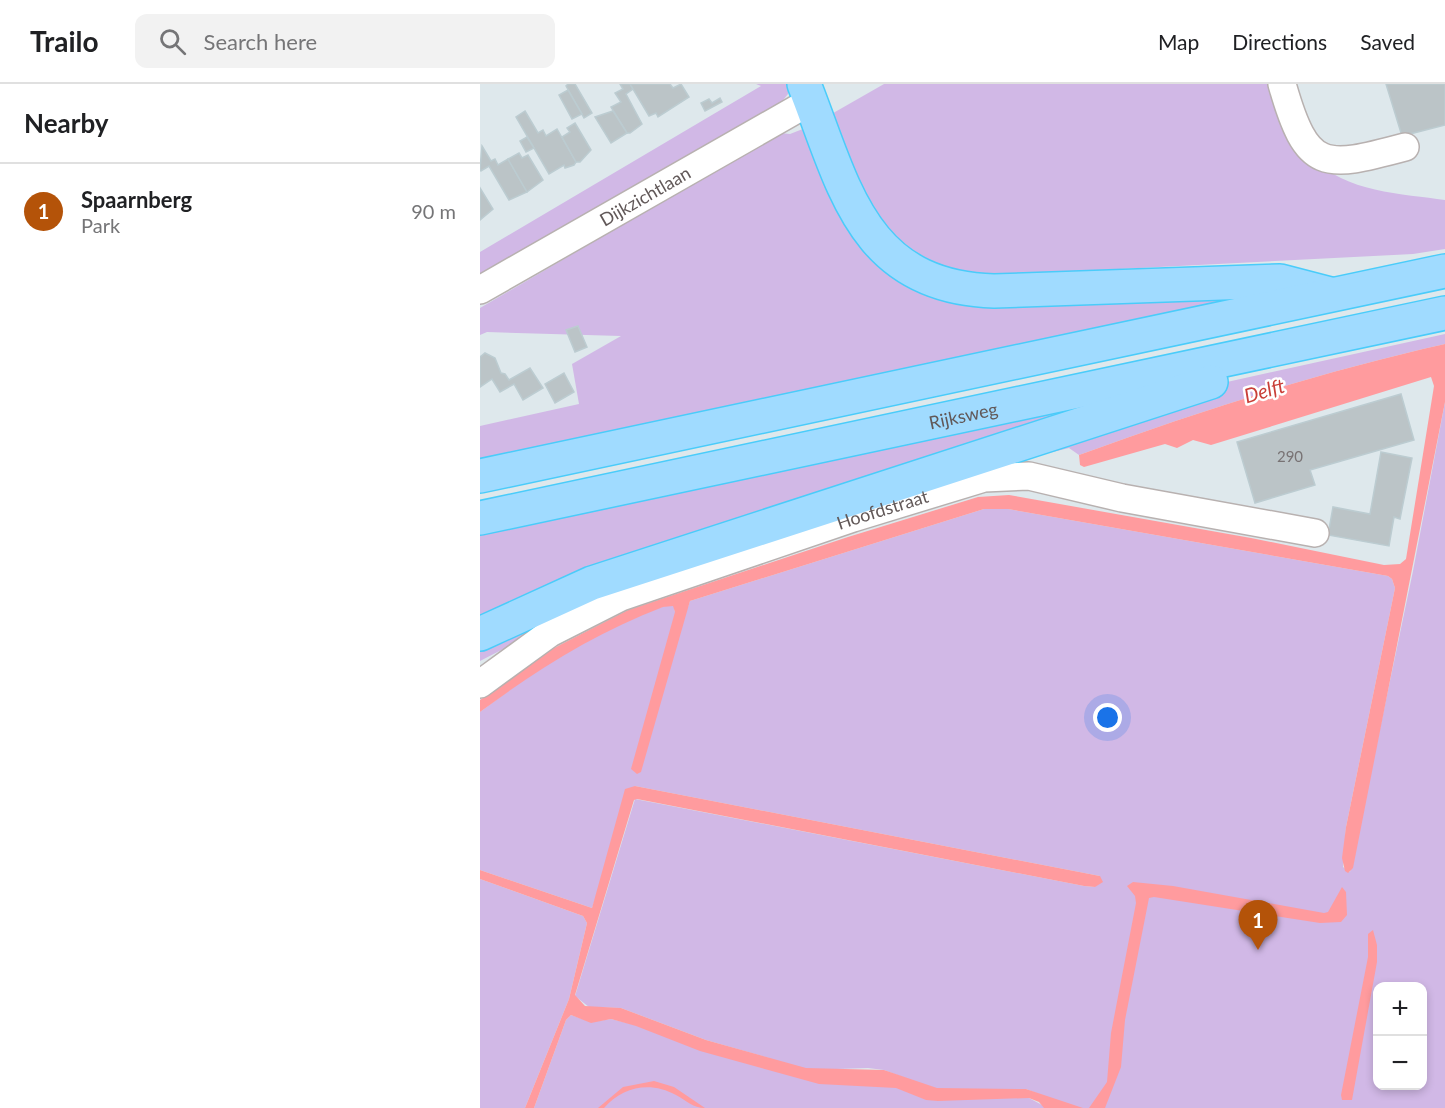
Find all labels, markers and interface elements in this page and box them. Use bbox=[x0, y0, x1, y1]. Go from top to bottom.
search box bbox=[135, 14, 555, 68]
text: Trailo bbox=[30, 24, 99, 58]
icon: search bbox=[156, 25, 189, 58]
text: Search here bbox=[204, 28, 317, 55]
text: Map bbox=[1158, 29, 1199, 54]
text: Directions bbox=[1232, 29, 1327, 54]
text: Saved bbox=[1360, 29, 1415, 54]
text: Nearby bbox=[24, 107, 109, 139]
street label: Dijkzichtlaan bbox=[596, 161, 694, 230]
text: Spaarnberg bbox=[81, 186, 192, 213]
text: 1 bbox=[38, 199, 49, 223]
text: 90 m bbox=[411, 199, 456, 223]
text: Park bbox=[81, 213, 120, 237]
water label: Delft bbox=[1241, 373, 1287, 407]
street label: Rijksweg bbox=[927, 397, 1000, 433]
house number: 290 bbox=[1277, 447, 1303, 465]
street label: Hoofdstraat bbox=[834, 485, 931, 534]
your location bbox=[1093, 703, 1122, 732]
pin: 1 bbox=[1238, 900, 1278, 950]
map controls bbox=[1373, 982, 1427, 1090]
button: + bbox=[1373, 982, 1427, 1036]
button: − bbox=[1373, 1036, 1427, 1090]

